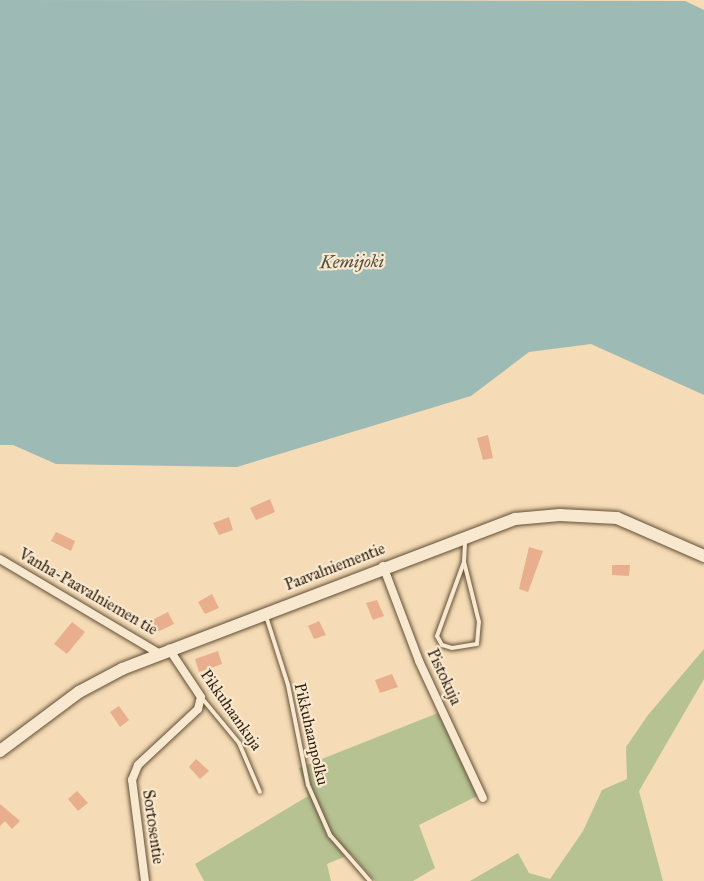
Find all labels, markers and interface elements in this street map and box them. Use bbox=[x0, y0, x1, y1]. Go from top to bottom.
water label: Kemijoki bbox=[320, 251, 384, 273]
street label: Paavalniementie bbox=[282, 539, 388, 595]
street label: Vanha-Paavalniemen tie bbox=[15, 544, 161, 640]
street label: Pistokuja bbox=[423, 646, 465, 708]
street label: Pikkuhaankuja bbox=[196, 666, 266, 754]
street label: Pikkuhaanpolku bbox=[290, 681, 332, 787]
street label: Sortosentie bbox=[138, 789, 168, 865]

